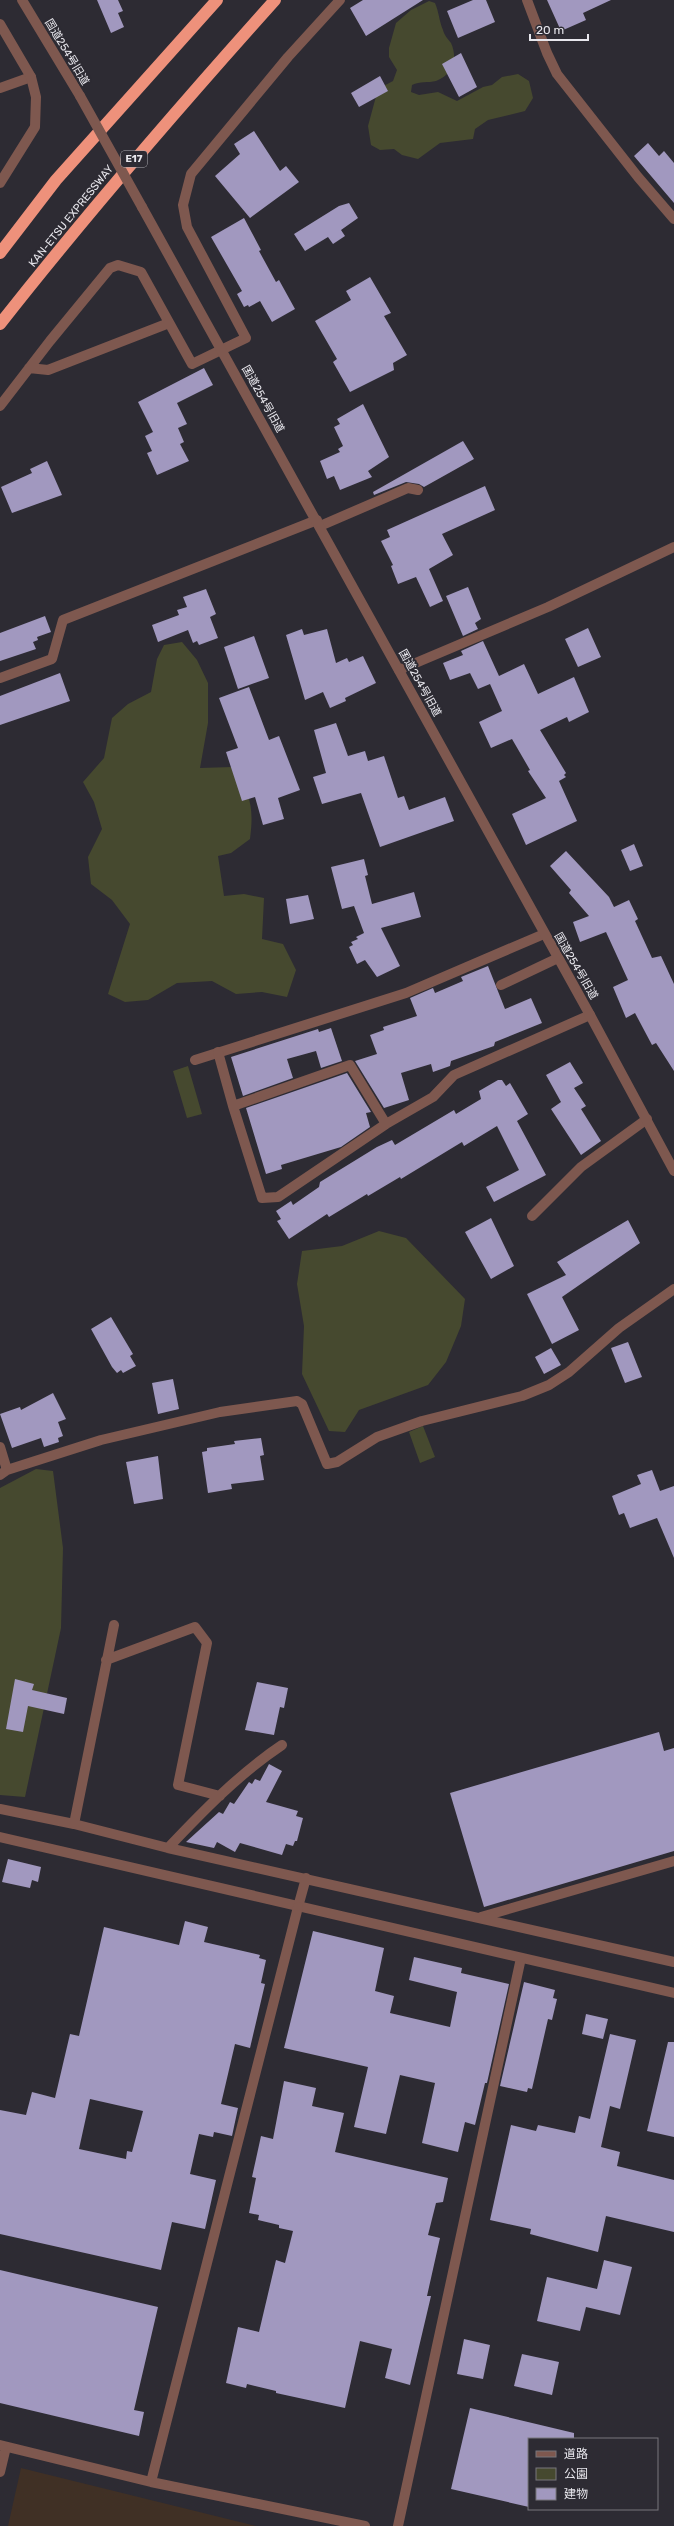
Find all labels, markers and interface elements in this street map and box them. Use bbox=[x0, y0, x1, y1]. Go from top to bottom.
scale bar bbox=[530, 16, 588, 42]
street label: 国道254号旧道 bbox=[42, 17, 92, 87]
text: 20 m bbox=[536, 23, 564, 37]
road number: E17 bbox=[121, 151, 147, 167]
street label: KAN-ETSU EXPRESSWAY bbox=[26, 162, 116, 270]
street label: 国道254号旧道 bbox=[239, 363, 287, 435]
street label: 国道254号旧道 bbox=[396, 647, 444, 719]
street label: 国道254号旧道 bbox=[552, 930, 600, 1002]
legend bbox=[528, 2438, 658, 2510]
text: 道路 bbox=[564, 2447, 588, 2461]
text: 公園 bbox=[564, 2467, 588, 2481]
text: 建物 bbox=[564, 2487, 588, 2501]

